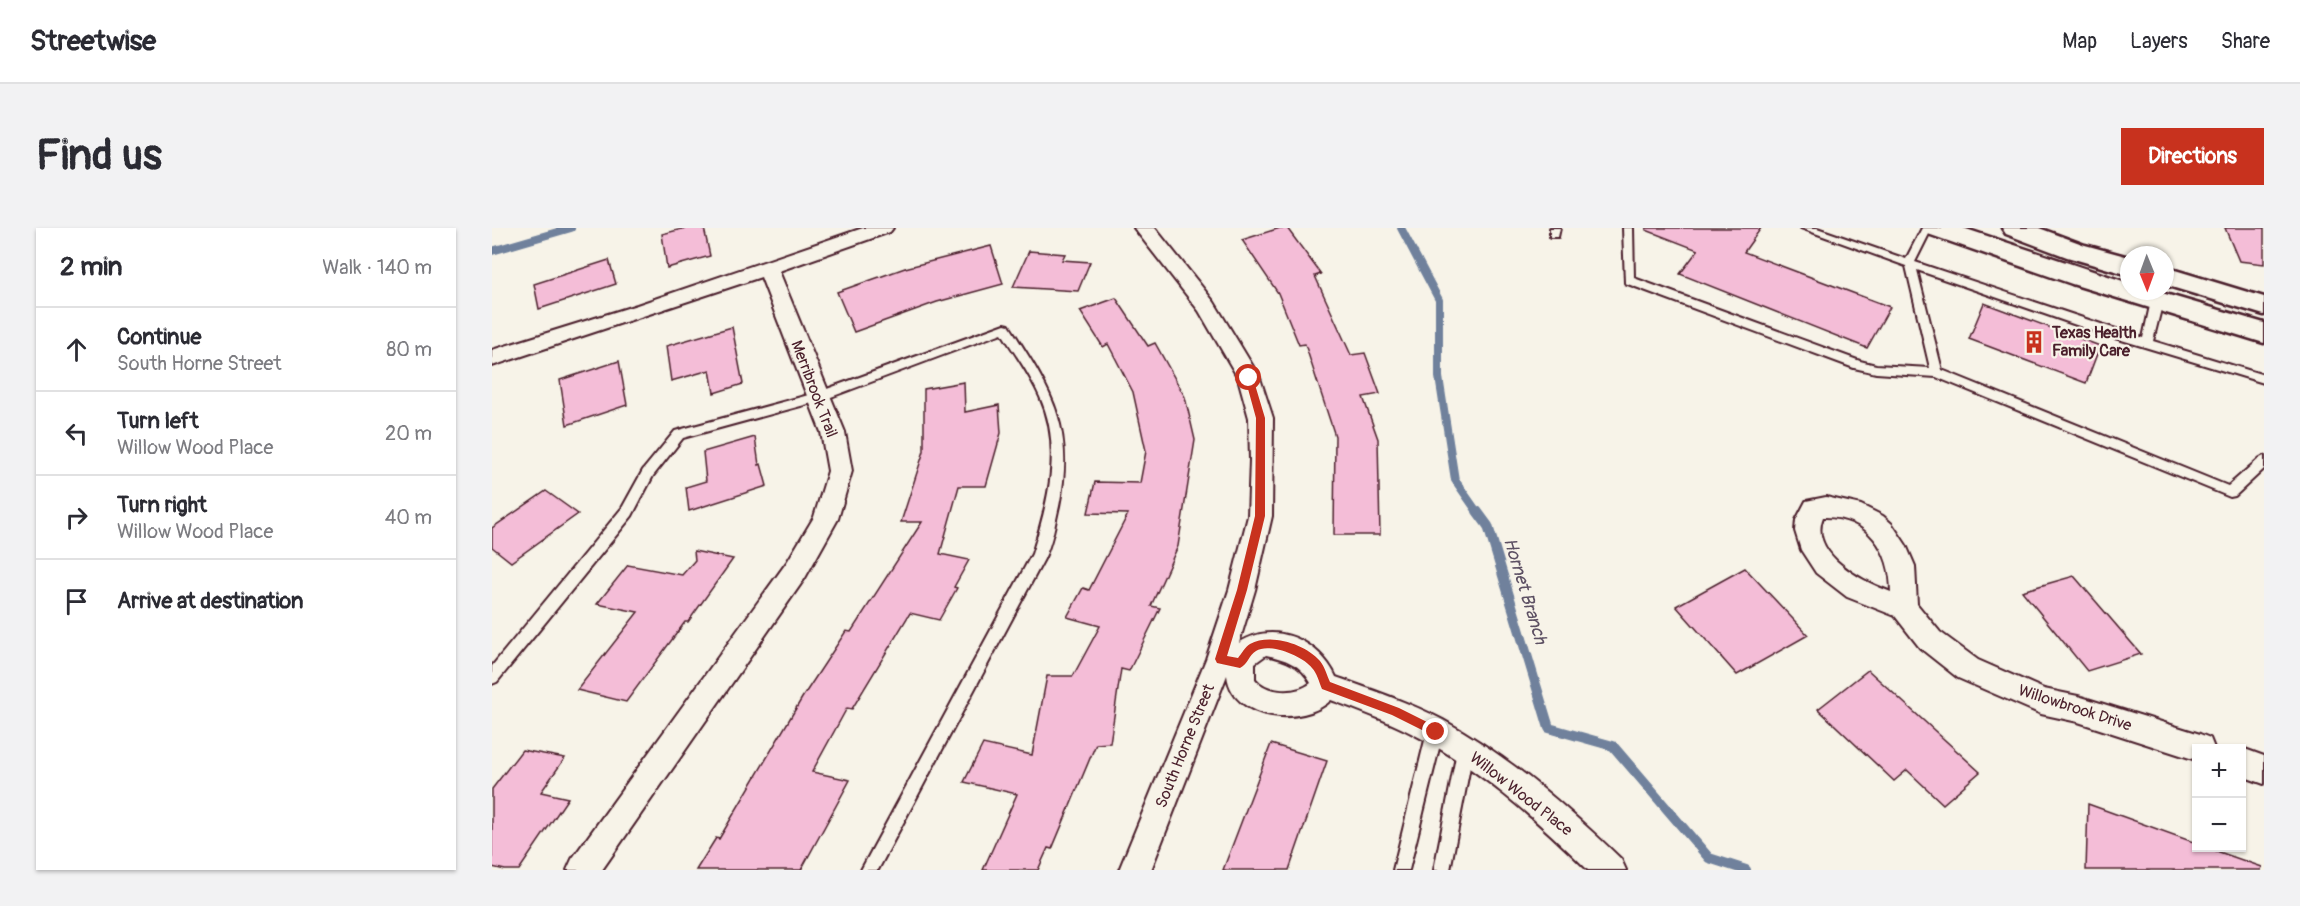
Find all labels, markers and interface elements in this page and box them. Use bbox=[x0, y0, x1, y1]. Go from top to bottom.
text: Streetwise bbox=[30, 24, 156, 59]
text: Map bbox=[2062, 28, 2097, 55]
text: Layers bbox=[2130, 28, 2188, 55]
text: Share bbox=[2221, 28, 2270, 55]
button: Directions bbox=[2121, 128, 2264, 185]
text: Find us bbox=[36, 130, 162, 182]
north arrow bbox=[2120, 246, 2174, 300]
text: 2 min bbox=[60, 251, 122, 283]
text: Walk · 140 m bbox=[322, 255, 432, 280]
text: Continue bbox=[117, 323, 201, 351]
place label: Texas Health Family Care bbox=[2051, 323, 2137, 361]
building icon: Texas Health Family Care bbox=[2021, 329, 2047, 355]
icon: ahead bbox=[60, 333, 93, 366]
text: 80 m bbox=[386, 337, 432, 362]
street label: Merribrook Trail bbox=[786, 338, 842, 440]
text: South Horne Street bbox=[117, 351, 282, 376]
route start bbox=[1235, 364, 1261, 390]
text: Turn left bbox=[117, 407, 199, 435]
icon: left bbox=[60, 417, 93, 450]
text: 20 m bbox=[385, 421, 432, 446]
text: Willow Wood Place bbox=[117, 435, 273, 460]
text: Turn right bbox=[117, 491, 207, 519]
icon: right bbox=[60, 501, 93, 534]
text: 40 m bbox=[385, 505, 432, 530]
text: Willow Wood Place bbox=[117, 519, 273, 544]
water label: Hornet Branch bbox=[1498, 535, 1553, 648]
icon: arrive bbox=[60, 585, 93, 618]
text: Arrive at destination bbox=[117, 587, 303, 615]
street label: Willowbrook Drive bbox=[2016, 680, 2134, 736]
street label: South Horne Street bbox=[1151, 681, 1219, 811]
route end bbox=[1422, 718, 1448, 744]
map controls bbox=[2192, 744, 2246, 852]
button: + bbox=[2192, 744, 2246, 798]
street label: Willow Wood Place bbox=[1466, 748, 1577, 840]
button: − bbox=[2192, 798, 2246, 852]

